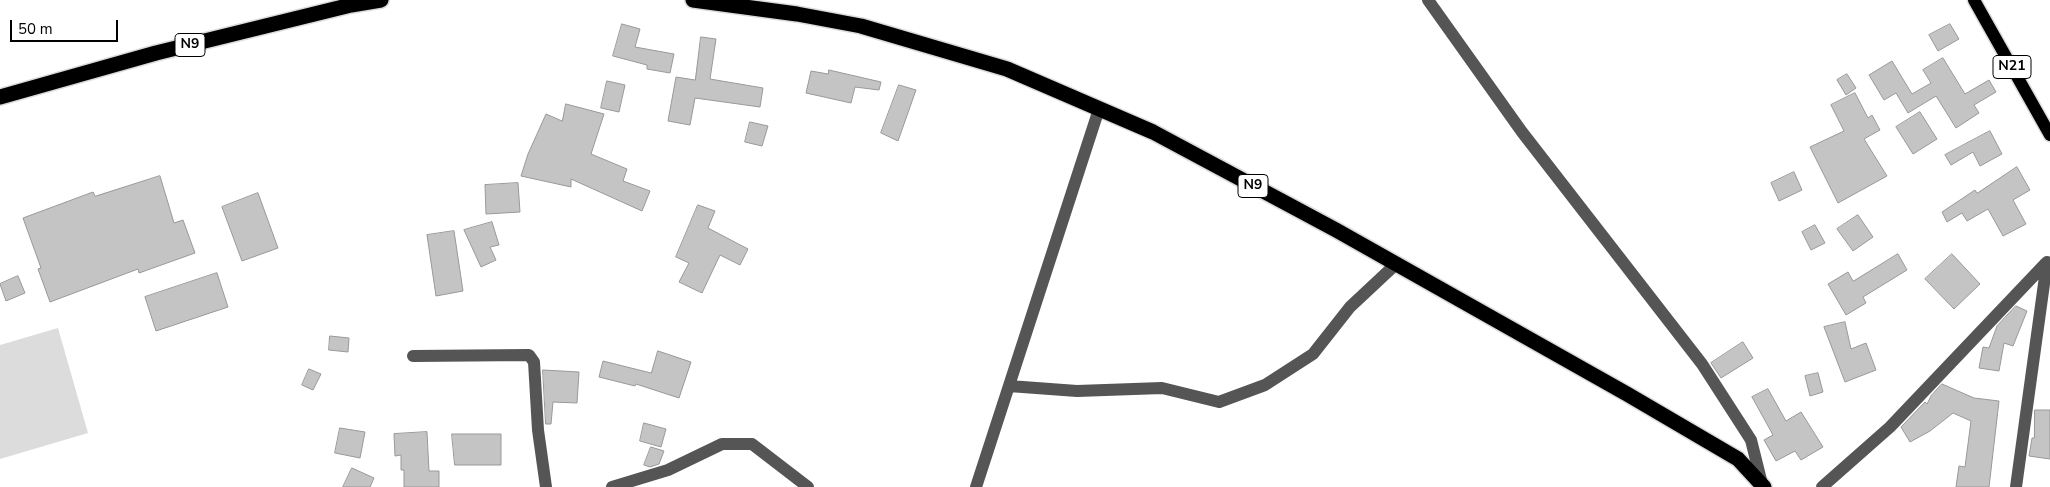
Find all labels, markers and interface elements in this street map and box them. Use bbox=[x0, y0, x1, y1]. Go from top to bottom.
scale bar bbox=[12, 10, 120, 42]
text: 50 m bbox=[18, 19, 53, 39]
road number: N9 bbox=[175, 34, 205, 56]
road number: N21 bbox=[1993, 56, 2031, 78]
road number: N9 bbox=[1238, 175, 1268, 198]

